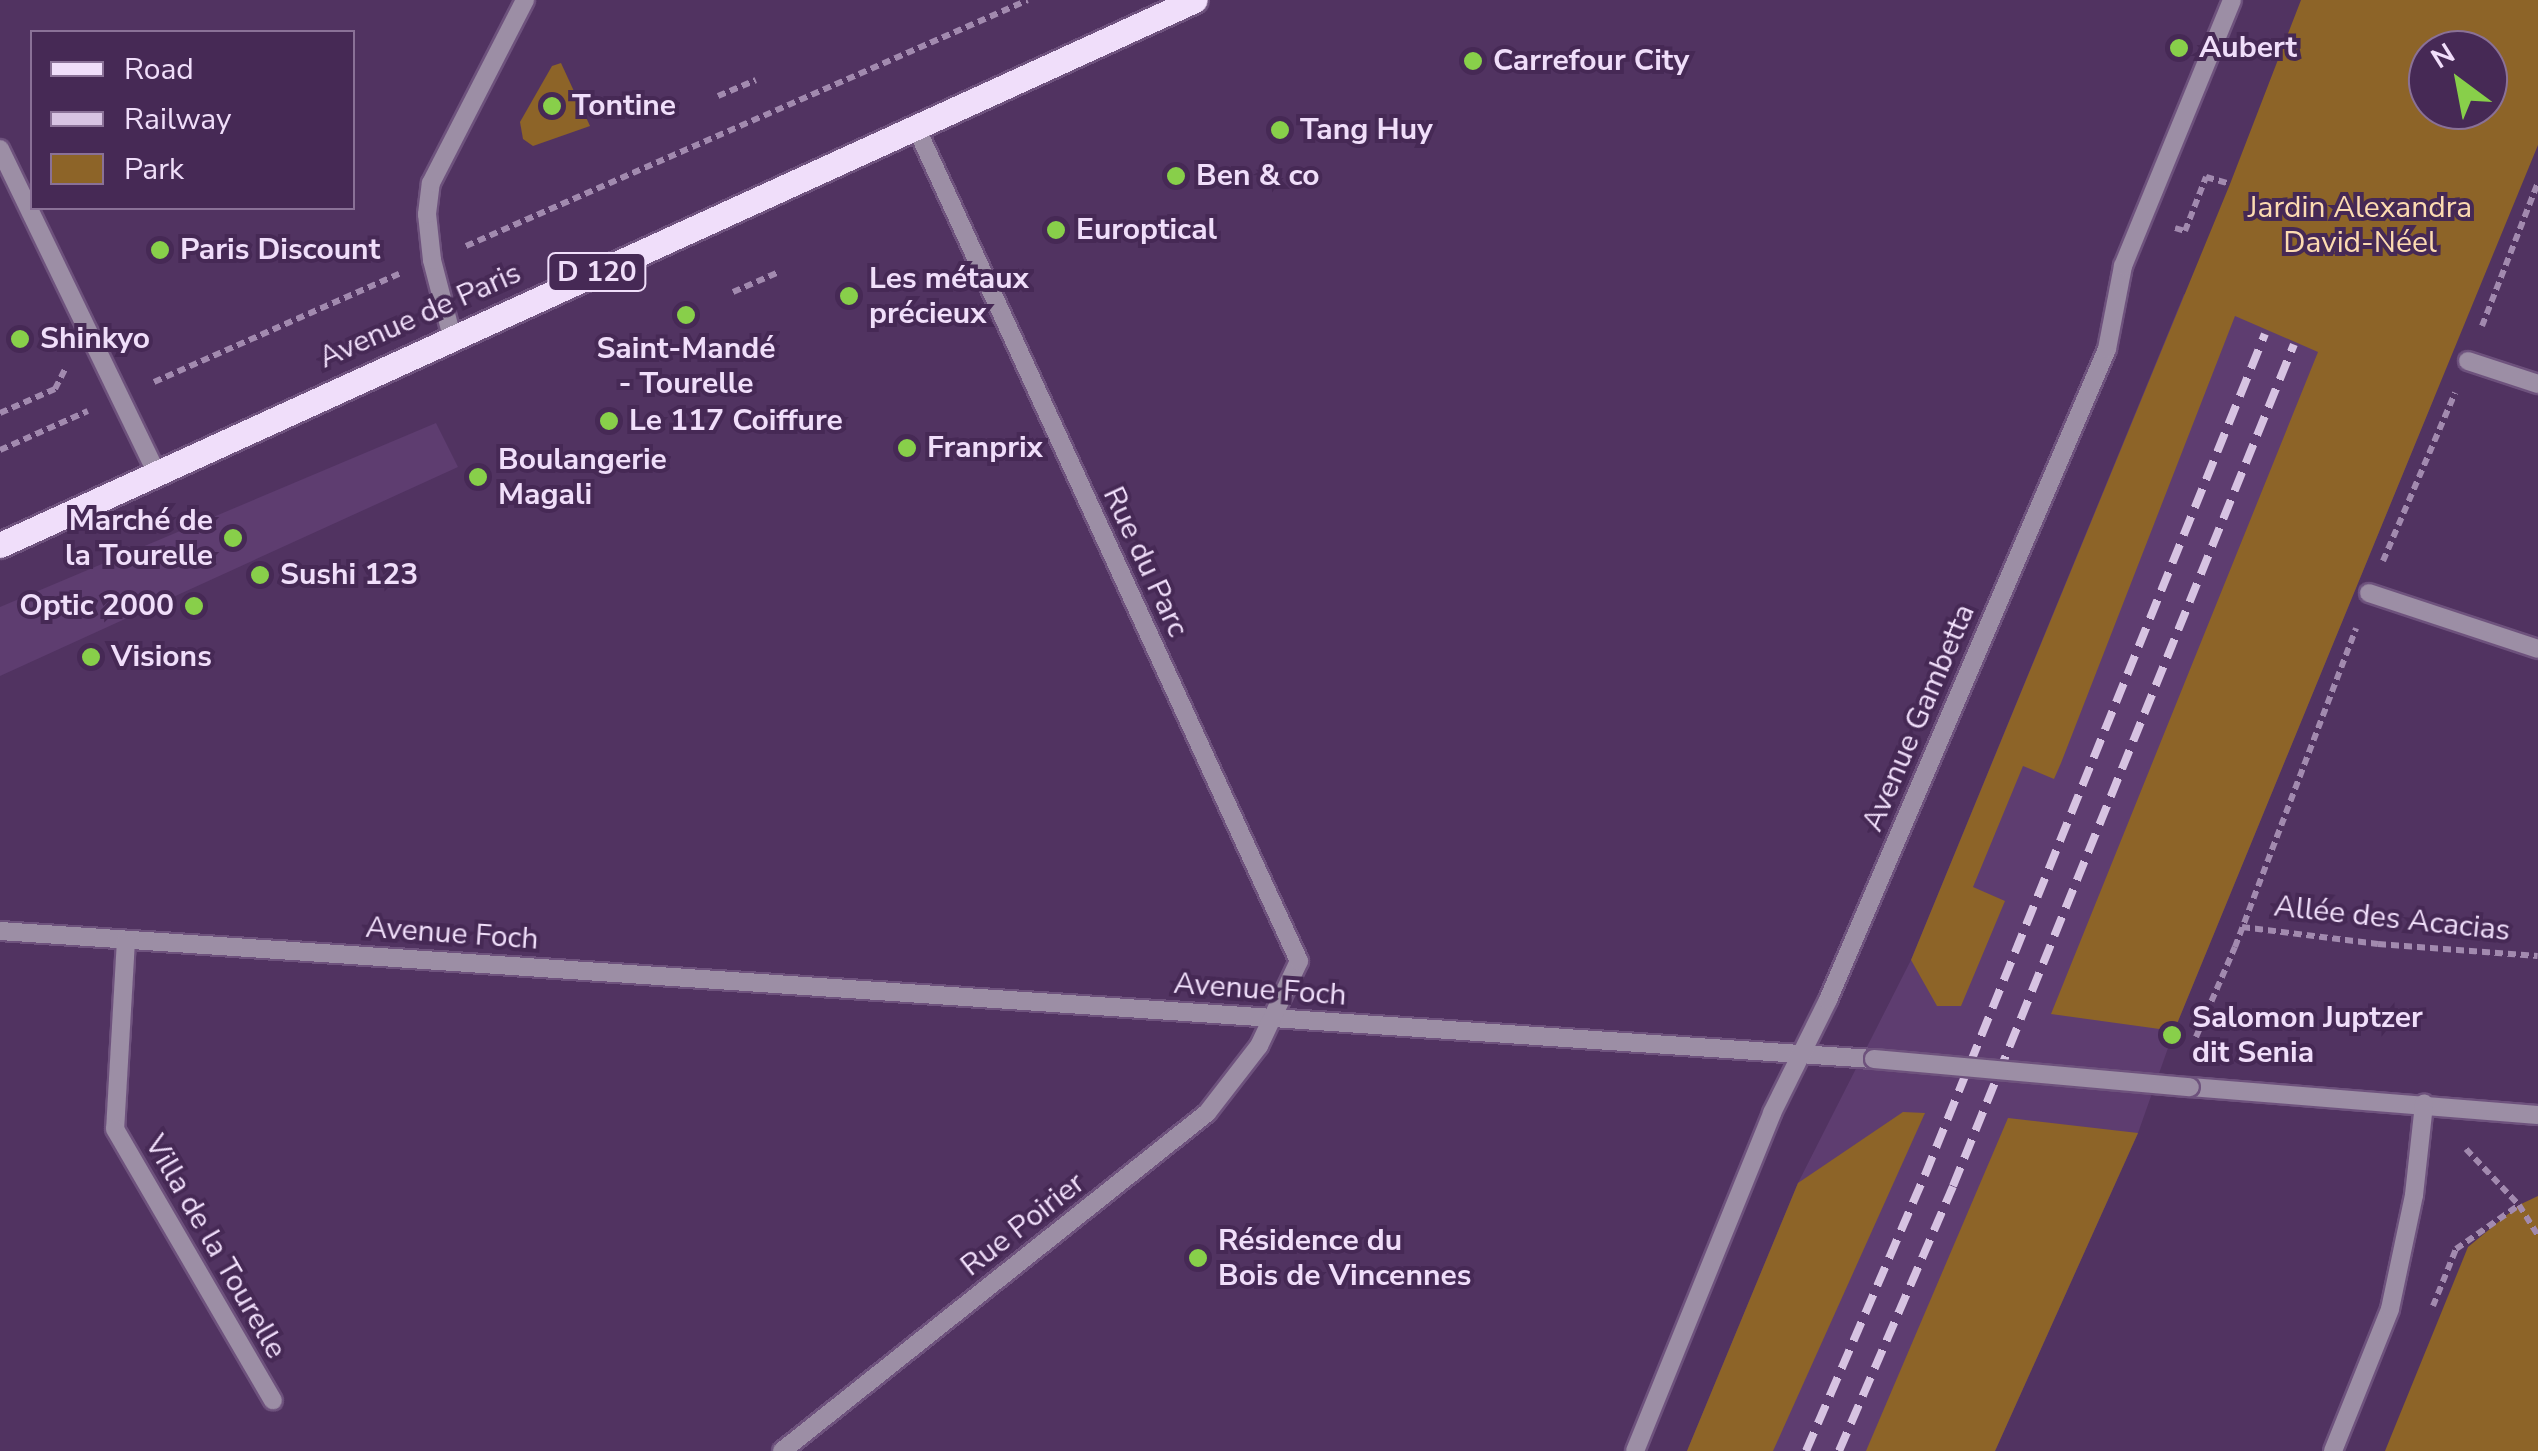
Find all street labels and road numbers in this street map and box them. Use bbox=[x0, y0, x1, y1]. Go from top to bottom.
road number: D 120 bbox=[547, 249, 647, 295]
street label: Avenue de Paris bbox=[313, 255, 527, 377]
street label: Rue du Parc bbox=[1095, 481, 1195, 643]
street label: Avenue Gambetta bbox=[1855, 599, 1983, 837]
street label: Allée des Acacias bbox=[2272, 889, 2512, 949]
street label: Avenue Foch bbox=[364, 910, 540, 958]
street label: Avenue Foch bbox=[1172, 966, 1348, 1014]
street label: Villa de la Tourelle bbox=[136, 1129, 294, 1365]
street label: Rue Poirier bbox=[954, 1166, 1092, 1284]

